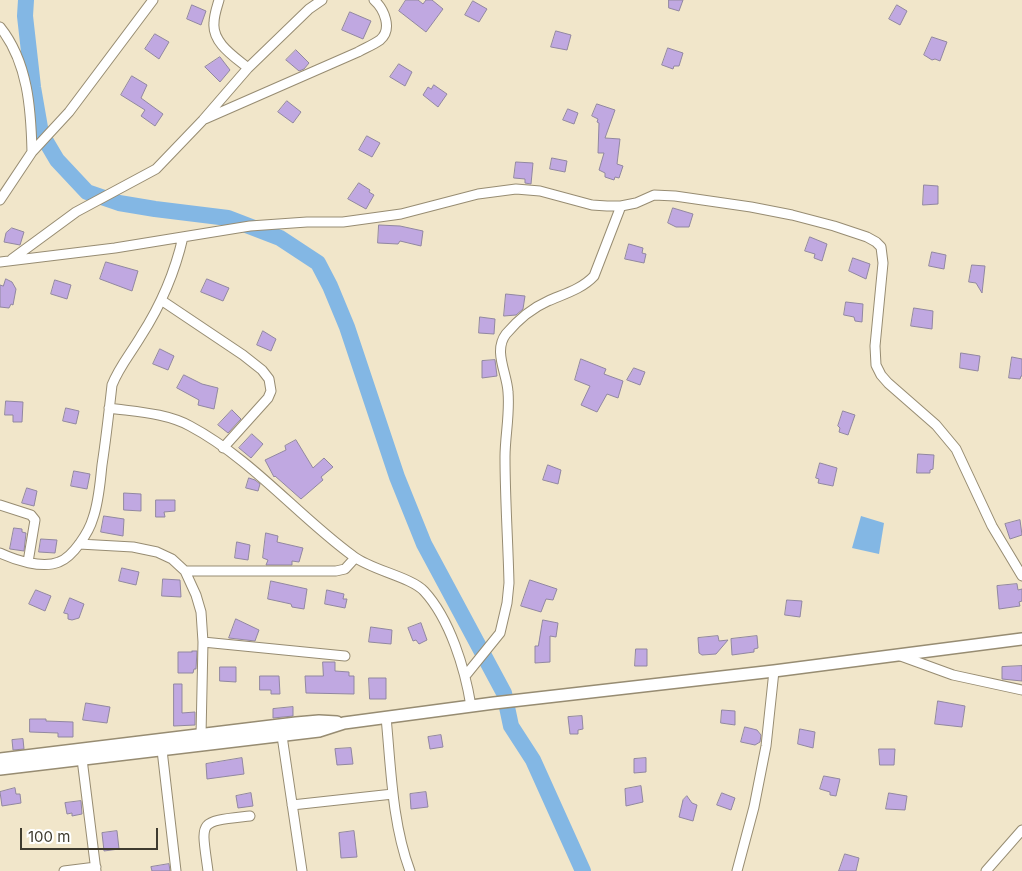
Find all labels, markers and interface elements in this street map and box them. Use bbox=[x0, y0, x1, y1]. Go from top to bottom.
scale bar bbox=[22, 818, 160, 850]
text: 100 m bbox=[28, 827, 70, 846]

